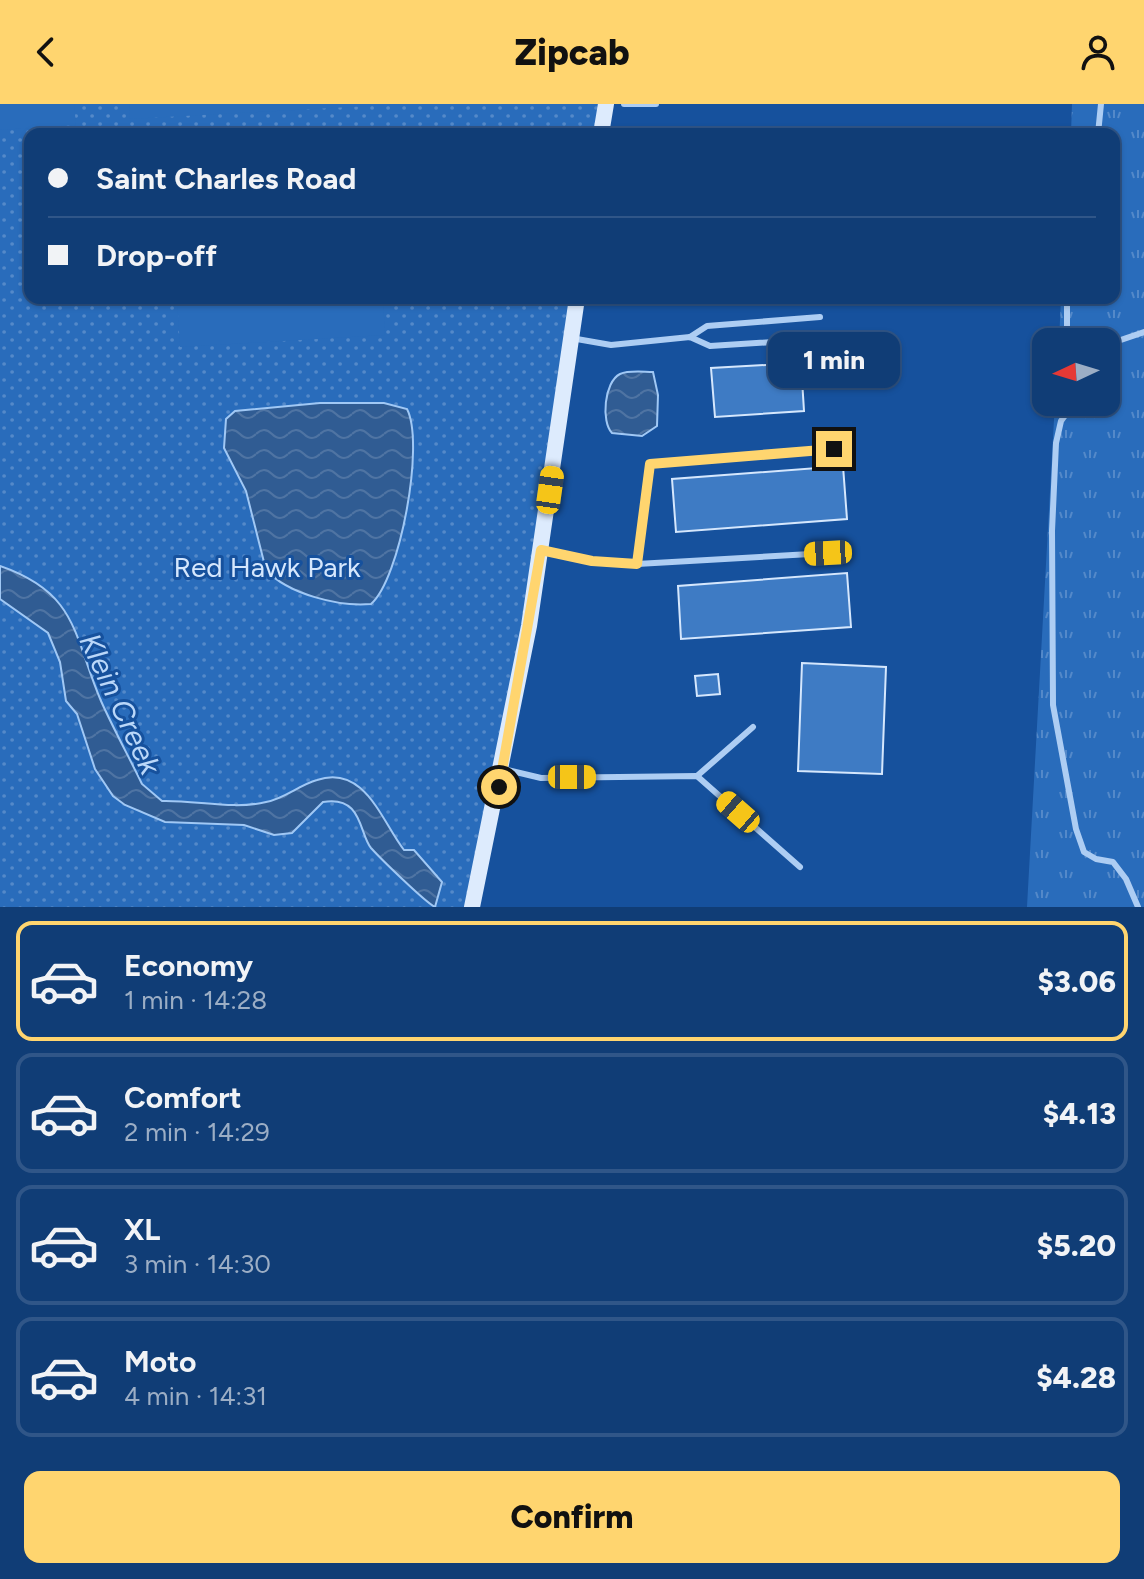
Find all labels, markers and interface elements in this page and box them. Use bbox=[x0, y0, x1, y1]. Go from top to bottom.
icon: back bbox=[24, 30, 68, 74]
icon: person bbox=[1076, 30, 1120, 74]
text: Zipcab bbox=[514, 31, 630, 74]
text: Saint Charles Road bbox=[96, 160, 356, 197]
text: Drop-off bbox=[96, 237, 217, 274]
north arrow bbox=[1032, 328, 1120, 416]
map controls bbox=[1032, 328, 1120, 416]
callout: 1 min bbox=[768, 333, 900, 389]
text: 1 min bbox=[803, 344, 865, 376]
route end bbox=[816, 431, 852, 467]
car bbox=[535, 465, 565, 515]
car bbox=[803, 540, 853, 566]
park label: Red Hawk Park bbox=[174, 550, 361, 584]
water label: Klein Creek bbox=[72, 627, 170, 782]
car bbox=[548, 765, 596, 789]
route start bbox=[481, 769, 517, 805]
car bbox=[712, 787, 764, 837]
icon: car bbox=[28, 945, 100, 1017]
text: Economy bbox=[124, 947, 253, 984]
text: $3.06 bbox=[1038, 963, 1116, 1000]
text: 1 min · 14:28 bbox=[124, 984, 267, 1016]
icon: car bbox=[28, 1077, 100, 1149]
text: Comfort bbox=[124, 1079, 242, 1116]
text: $4.13 bbox=[1043, 1095, 1116, 1132]
text: 2 min · 14:29 bbox=[124, 1116, 270, 1148]
icon: car bbox=[28, 1209, 100, 1281]
text: XL bbox=[124, 1211, 160, 1248]
text: $5.20 bbox=[1037, 1227, 1116, 1264]
text: 3 min · 14:30 bbox=[124, 1248, 271, 1280]
icon: car bbox=[28, 1341, 100, 1413]
text: Moto bbox=[124, 1343, 196, 1380]
text: $4.28 bbox=[1036, 1359, 1116, 1396]
text: 4 min · 14:31 bbox=[124, 1380, 267, 1412]
button: Confirm bbox=[24, 1471, 1120, 1563]

